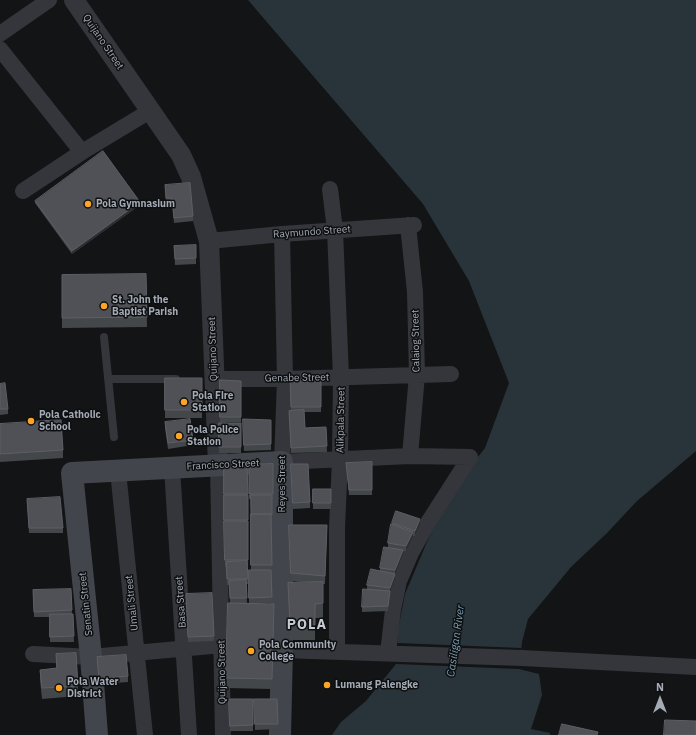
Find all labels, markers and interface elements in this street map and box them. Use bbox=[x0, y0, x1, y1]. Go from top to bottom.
street label: Quijano Street bbox=[80, 12, 126, 72]
place label: Pola Gymnasium bbox=[96, 198, 175, 210]
marker: Pola Gymnasium bbox=[83, 199, 93, 209]
street label: Raymundo Street bbox=[273, 223, 351, 241]
place label: St. John the Baptist Parish bbox=[112, 294, 178, 318]
marker: St. John the Baptist Parish bbox=[99, 301, 109, 311]
street label: Calaiog Street bbox=[409, 310, 423, 372]
street label: Quijano Street bbox=[206, 317, 220, 381]
street label: Genabe Street bbox=[265, 371, 329, 385]
street label: Alikpala Street bbox=[334, 387, 348, 453]
place label: Pola Fire Station bbox=[192, 390, 233, 414]
marker: Pola Fire Station bbox=[179, 397, 189, 407]
place label: Pola Catholic School bbox=[39, 409, 101, 432]
marker: Pola Catholic School bbox=[26, 416, 36, 426]
place label: Pola Police Station bbox=[187, 424, 239, 448]
marker: Pola Police Station bbox=[174, 431, 184, 441]
street label: Reyes Street bbox=[276, 456, 288, 512]
street label: Francisco Street bbox=[186, 457, 260, 473]
street label: Senatin Street bbox=[77, 572, 95, 636]
street label: Umali Street bbox=[123, 575, 141, 631]
street label: Basa Street bbox=[173, 576, 189, 628]
water label: Casiligan River bbox=[444, 604, 468, 678]
district label: POLA bbox=[287, 617, 327, 633]
place label: Pola Community College bbox=[259, 639, 336, 662]
street label: Quijano Street bbox=[215, 640, 229, 704]
marker: Pola Community College bbox=[246, 646, 256, 656]
place label: Pola Water District bbox=[67, 676, 119, 700]
place label: Lumang Palengke bbox=[335, 679, 418, 691]
north arrow bbox=[640, 679, 680, 719]
marker: Lumang Palengke bbox=[322, 680, 332, 690]
text: N bbox=[656, 680, 664, 694]
marker: Pola Water District bbox=[54, 683, 64, 693]

